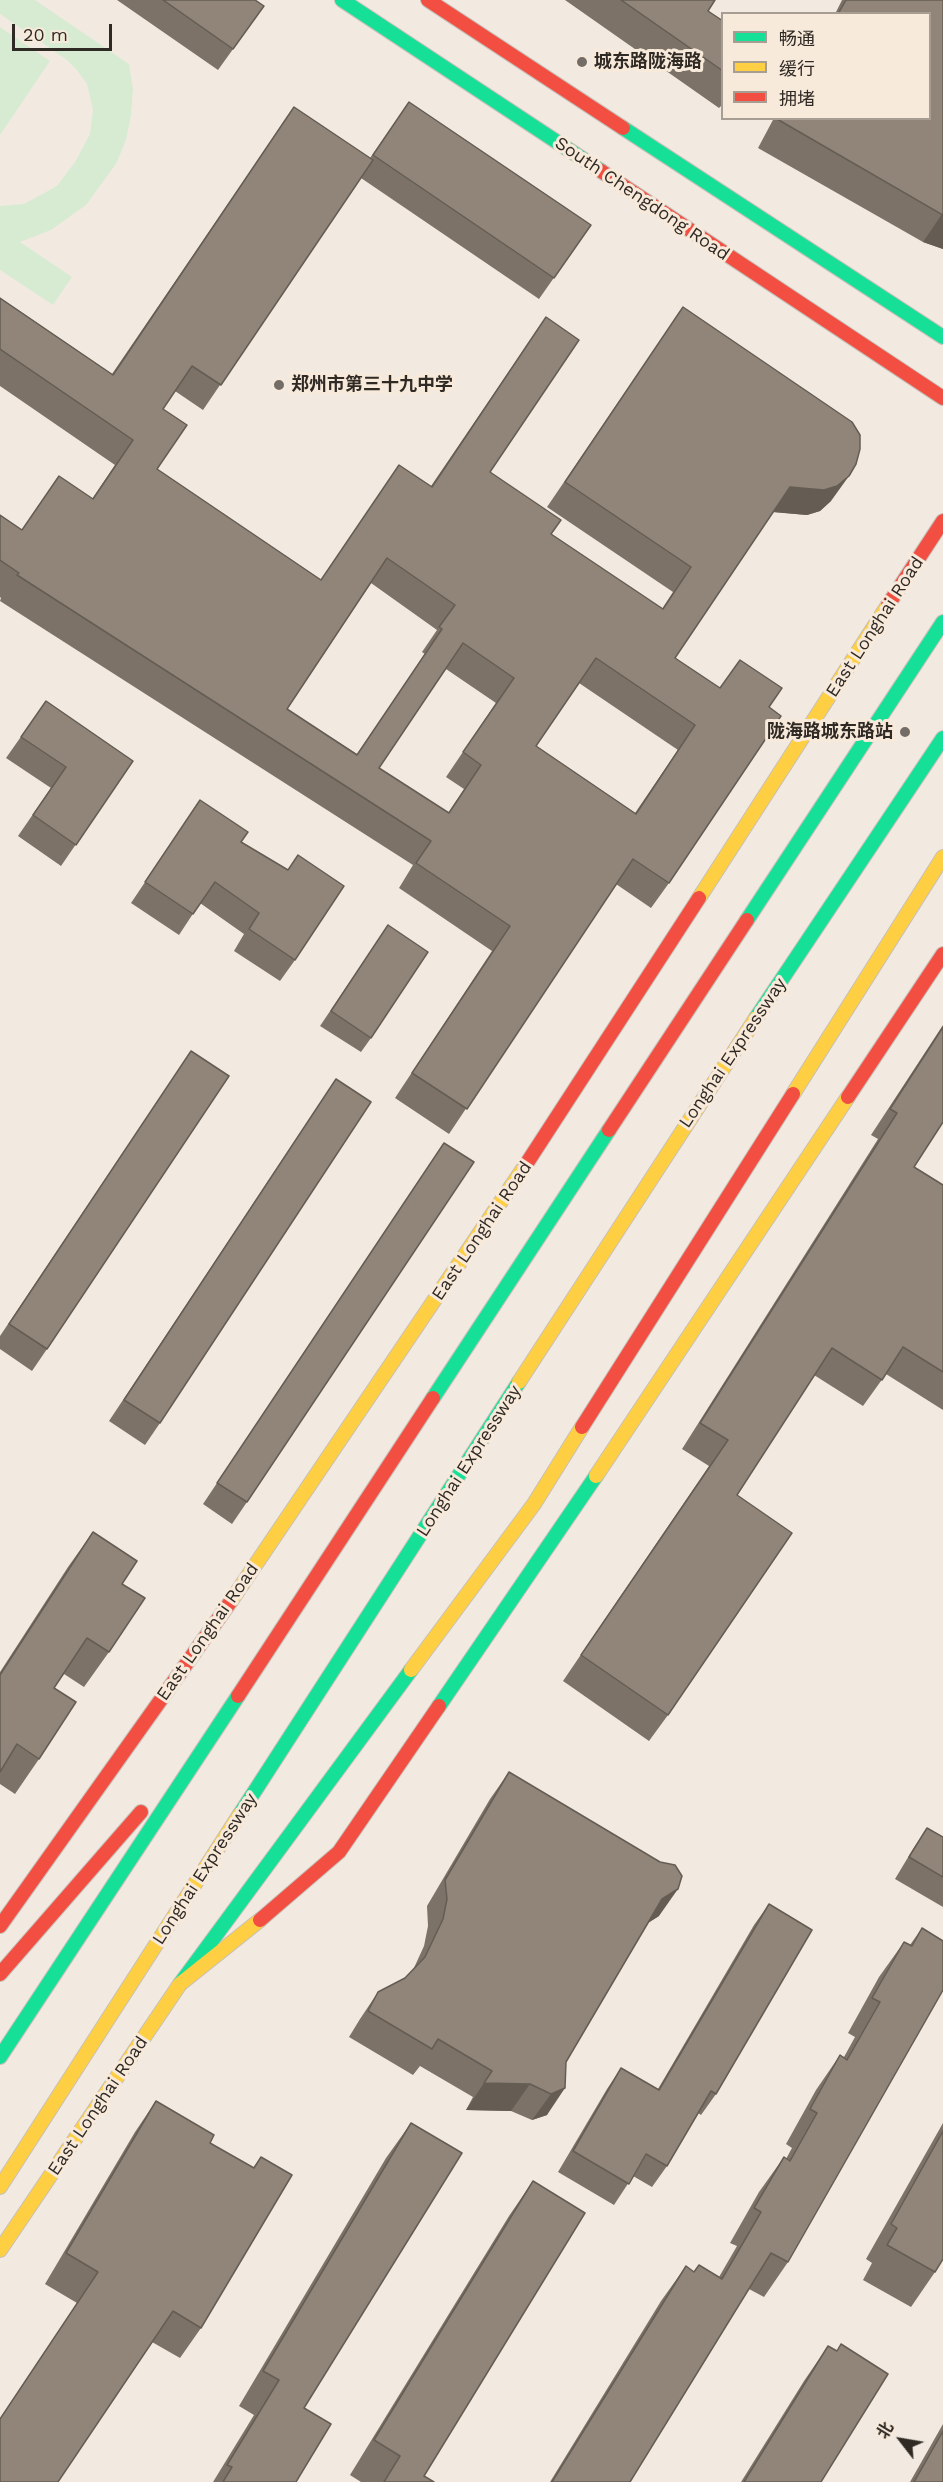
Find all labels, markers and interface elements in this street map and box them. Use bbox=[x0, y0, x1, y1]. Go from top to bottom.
scale bar bbox=[15, 12, 116, 50]
legend bbox=[721, 12, 931, 120]
text: 20 m bbox=[23, 24, 68, 45]
text: 畅通 bbox=[779, 28, 815, 49]
place label: 城东路陇海路 bbox=[594, 51, 702, 73]
marker: 城东路陇海路 bbox=[575, 55, 589, 69]
text: 缓行 bbox=[779, 58, 815, 79]
text: 拥堵 bbox=[779, 88, 815, 109]
street label: South Chengdong Road bbox=[551, 133, 733, 265]
place label: 郑州市第三十九中学 bbox=[291, 374, 453, 396]
marker: 郑州市第三十九中学 bbox=[272, 378, 286, 392]
street label: East Longhai Road bbox=[822, 553, 928, 701]
place label: 陇海路城东路站 bbox=[767, 721, 893, 743]
marker: 陇海路城东路站 bbox=[898, 725, 912, 739]
street label: Longhai Expressway bbox=[675, 974, 791, 1132]
street label: East Longhai Road bbox=[427, 1157, 537, 1305]
street label: Longhai Expressway bbox=[412, 1381, 526, 1541]
street label: East Longhai Road bbox=[152, 1559, 264, 1705]
street label: Longhai Expressway bbox=[148, 1789, 262, 1949]
street label: East Longhai Road bbox=[43, 2032, 153, 2180]
north arrow bbox=[871, 2410, 931, 2470]
text: 北 bbox=[873, 2419, 897, 2442]

